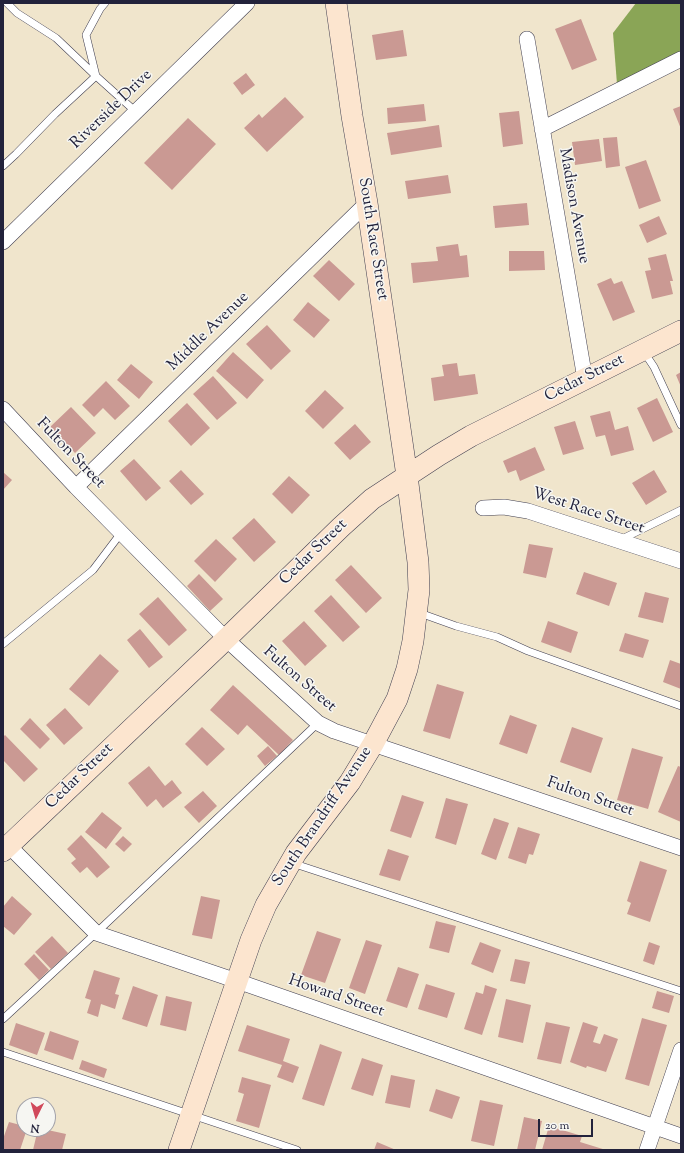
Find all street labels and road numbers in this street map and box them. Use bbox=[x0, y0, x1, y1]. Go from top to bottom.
street label: Riverside Drive bbox=[67, 66, 157, 154]
street label: Madison Avenue bbox=[553, 147, 593, 265]
street label: South Race Street bbox=[353, 176, 391, 302]
street label: Middle Avenue bbox=[164, 288, 254, 376]
street label: Cedar Street bbox=[542, 351, 628, 407]
street label: Fulton Street bbox=[32, 415, 108, 493]
street label: West Race Street bbox=[529, 485, 647, 539]
street label: Cedar Street bbox=[276, 516, 352, 590]
street label: Fulton Street bbox=[259, 643, 339, 717]
street label: Cedar Street bbox=[42, 740, 118, 814]
street label: South Brandriff Avenue bbox=[269, 743, 377, 891]
street label: Fulton Street bbox=[544, 774, 636, 822]
street label: Howard Street bbox=[286, 972, 386, 1022]

